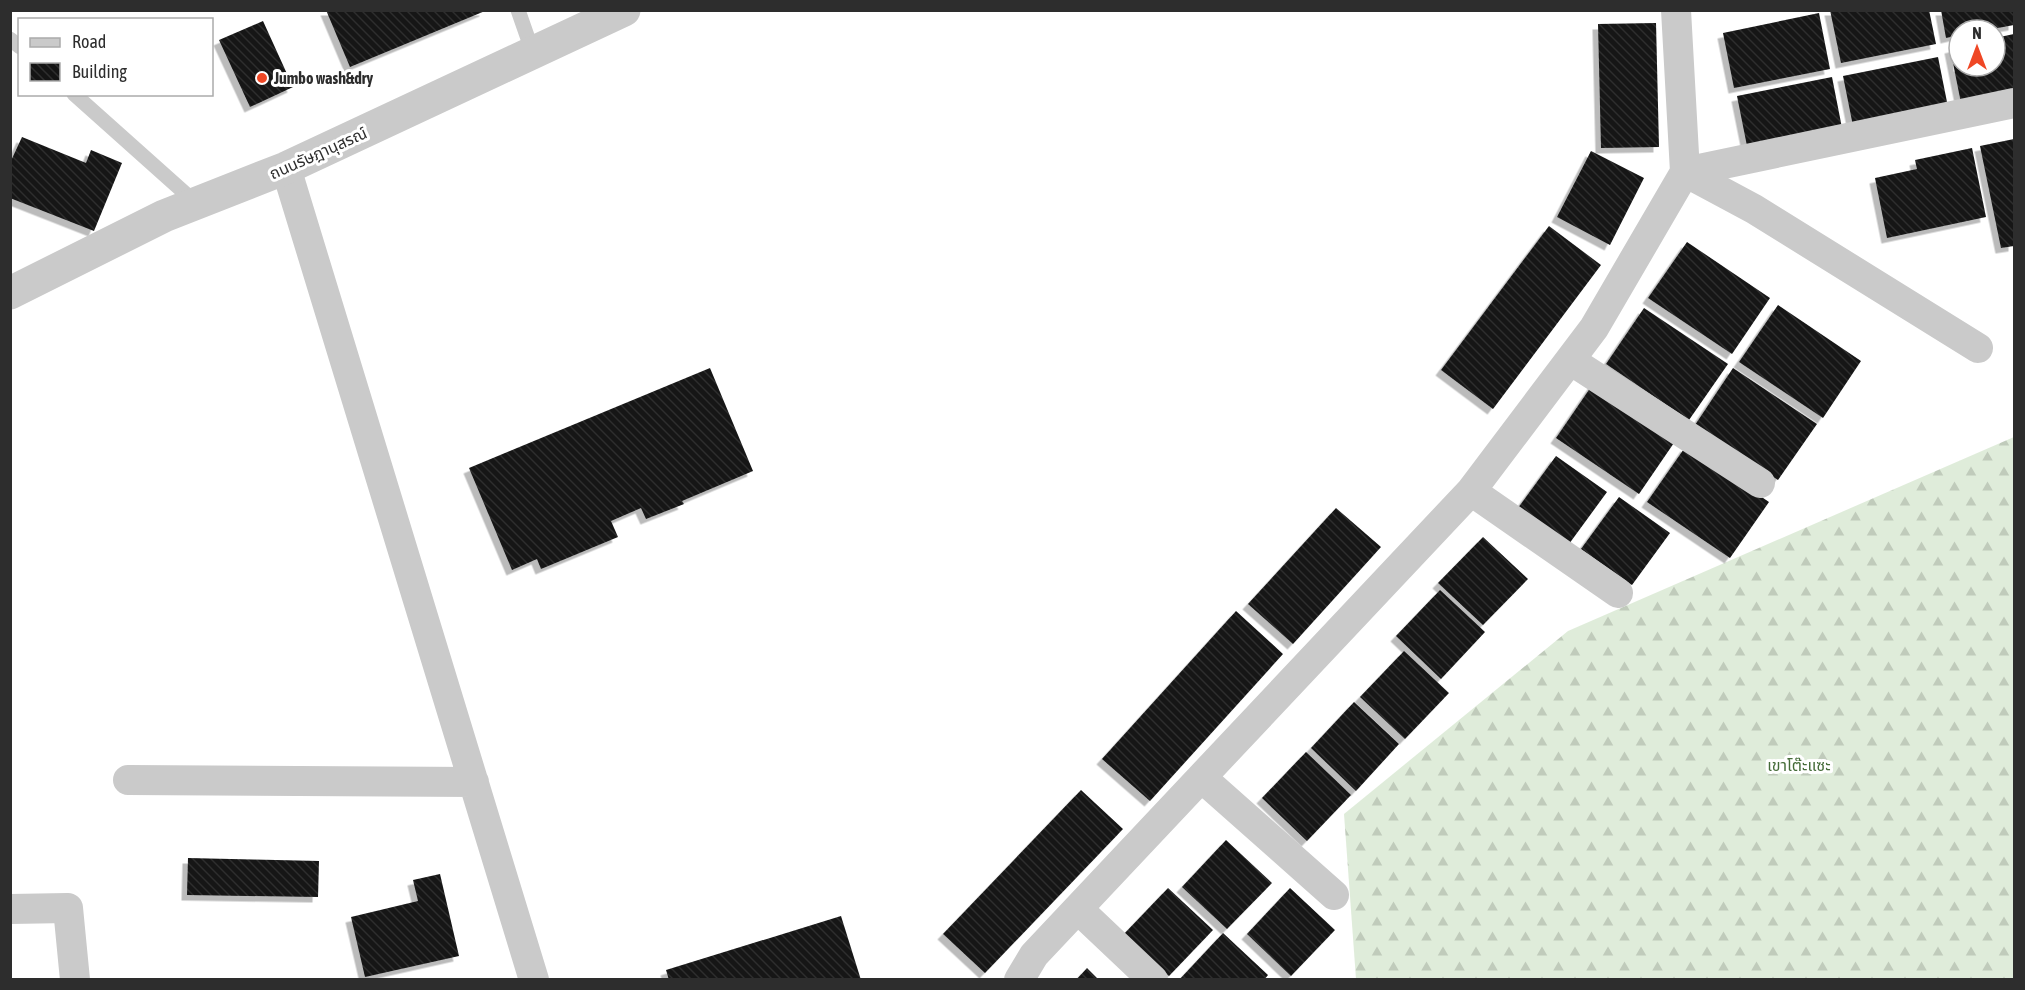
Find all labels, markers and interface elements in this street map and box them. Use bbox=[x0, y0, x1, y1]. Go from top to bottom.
legend bbox=[18, 18, 213, 96]
north arrow bbox=[1947, 18, 2007, 78]
text: N bbox=[1972, 24, 1982, 42]
text: Road bbox=[72, 31, 106, 52]
text: Building bbox=[72, 61, 127, 82]
place label: Jumbo wash&dry bbox=[273, 69, 374, 87]
marker: Jumbo wash&dry bbox=[255, 71, 269, 85]
street label: ถนนรัษฎานุสรณ์ bbox=[266, 123, 370, 183]
park label: เขาโต๊ะแซะ bbox=[1767, 756, 1831, 774]

